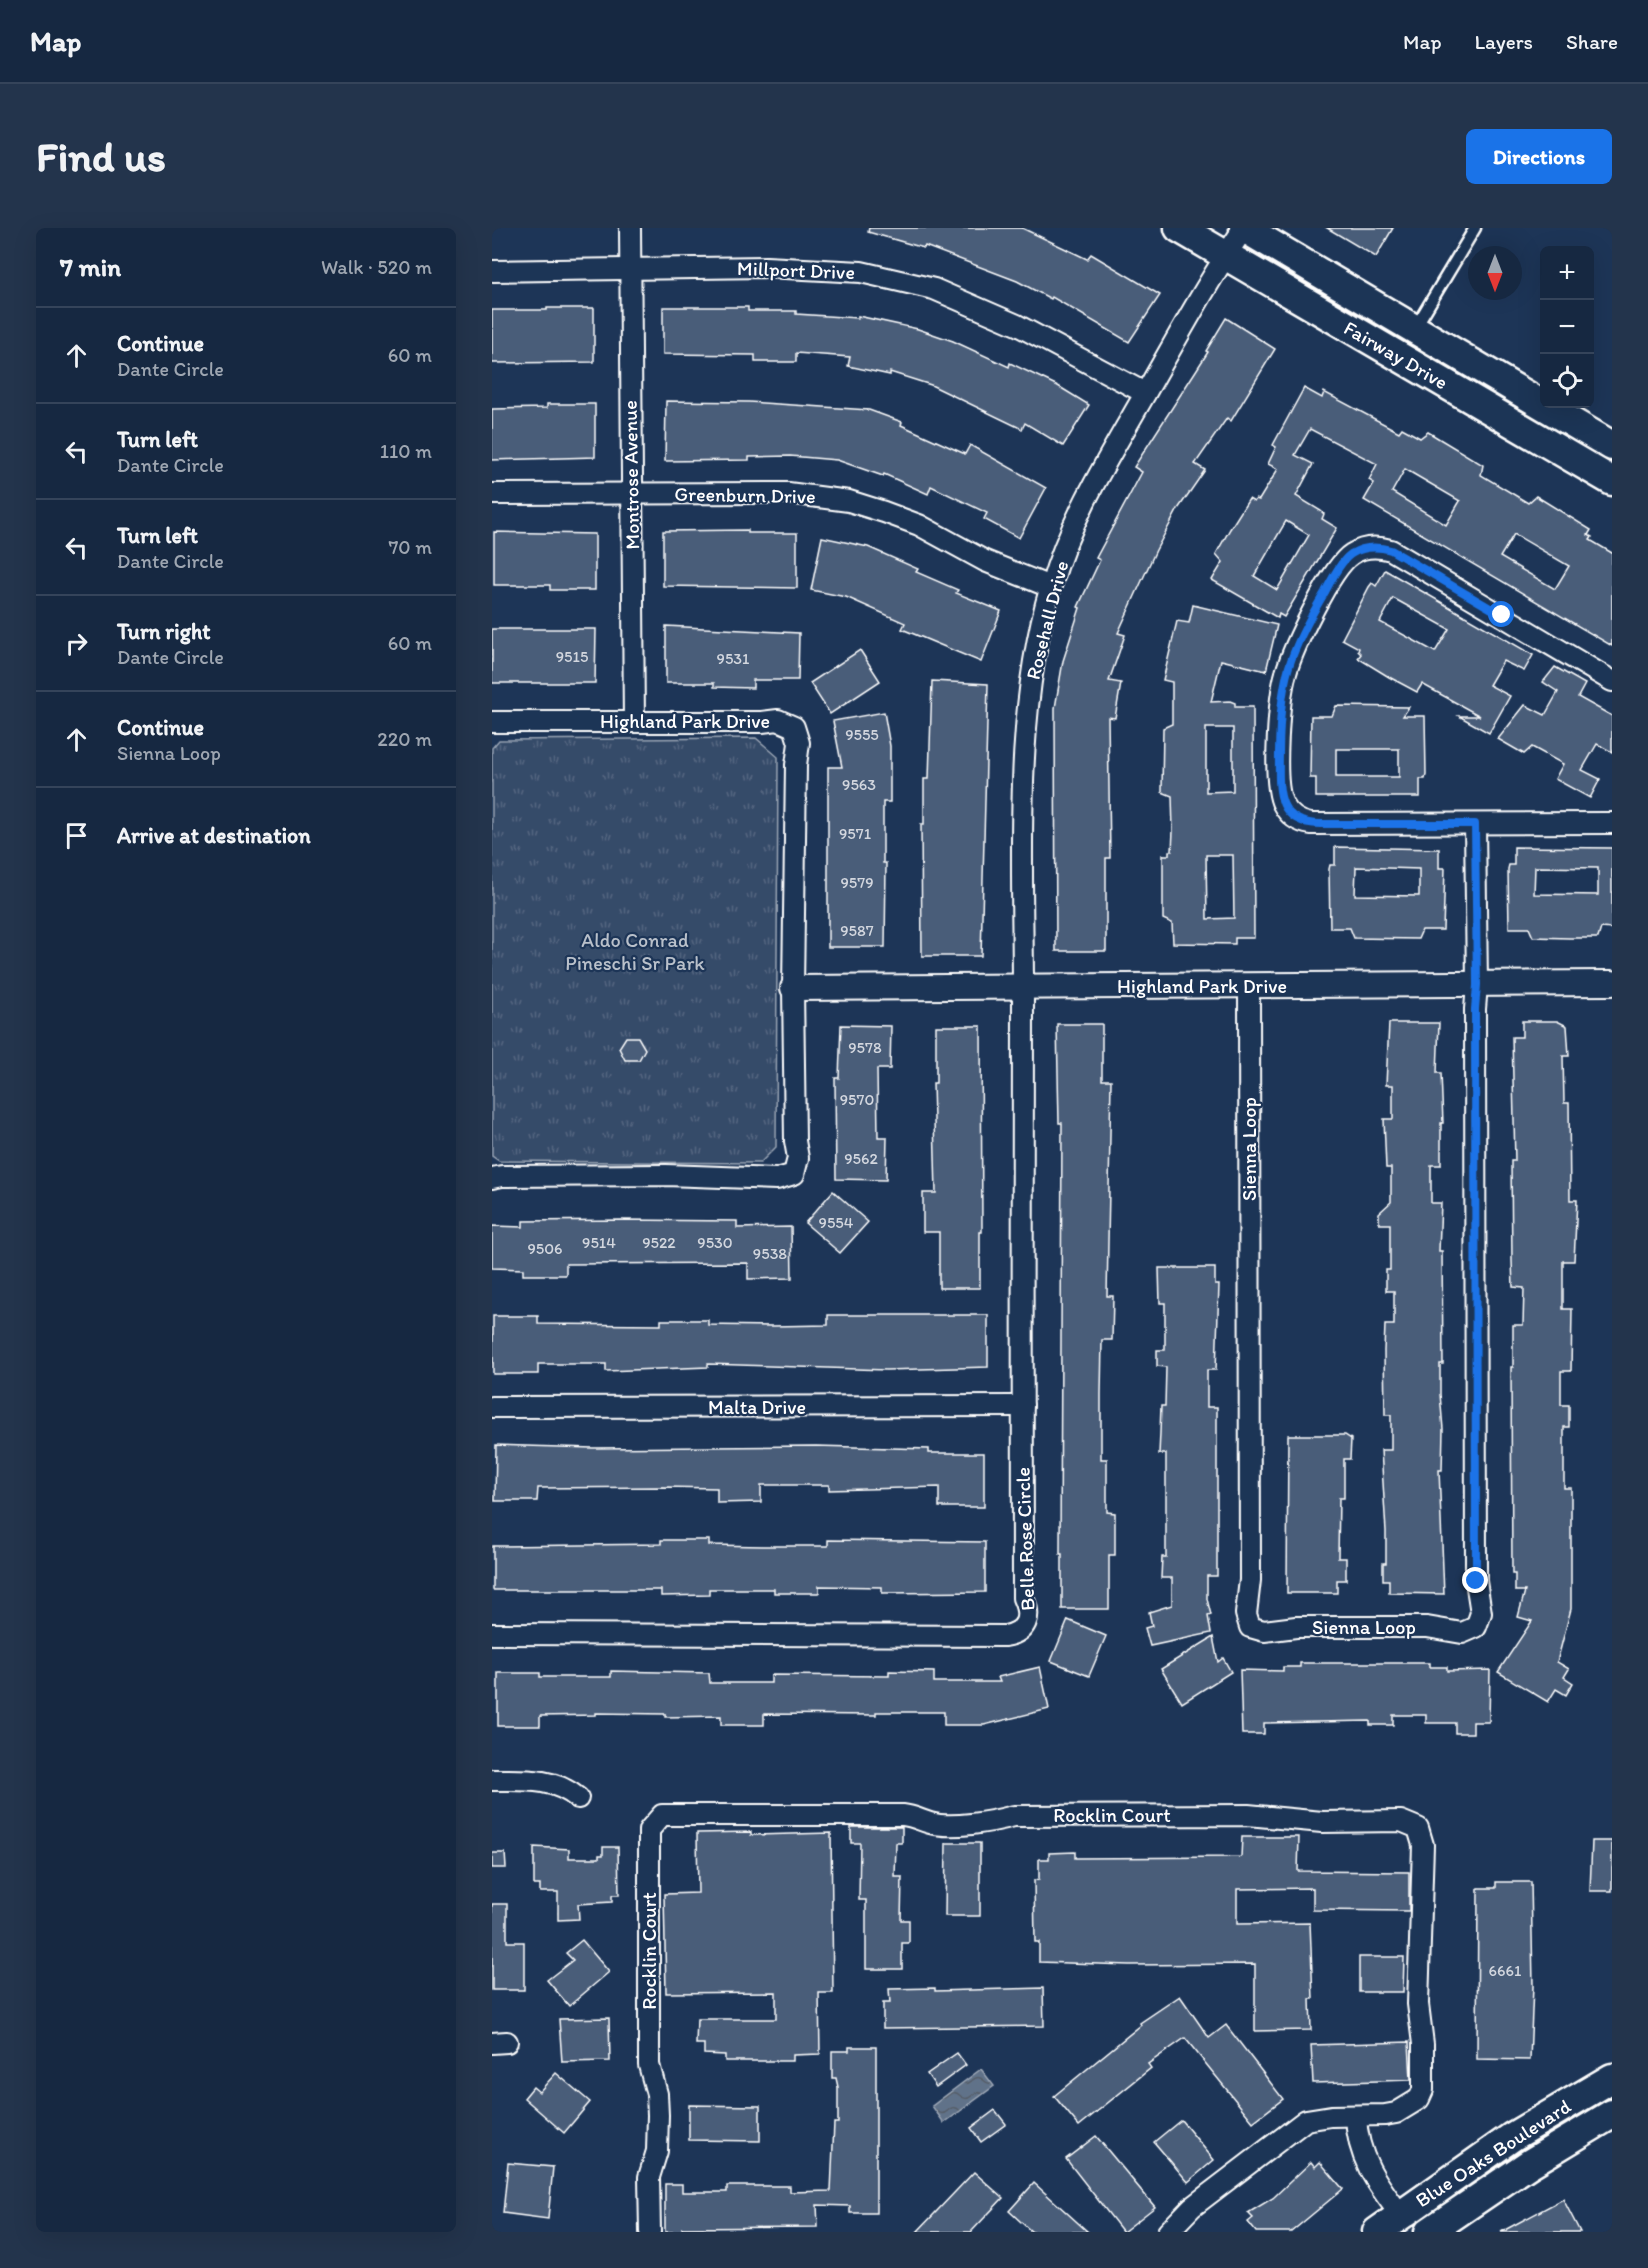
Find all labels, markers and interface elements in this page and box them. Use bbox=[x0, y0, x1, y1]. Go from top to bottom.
text: Map bbox=[30, 24, 81, 58]
text: Map bbox=[1403, 29, 1442, 54]
text: Layers bbox=[1475, 29, 1533, 54]
text: Share bbox=[1566, 29, 1618, 54]
button: Directions bbox=[1466, 129, 1612, 184]
text: Find us bbox=[36, 131, 166, 182]
north arrow bbox=[1468, 246, 1522, 300]
map controls bbox=[1540, 246, 1594, 408]
button: + bbox=[1540, 246, 1594, 300]
text: 7 min bbox=[60, 251, 121, 283]
text: Walk · 520 m bbox=[321, 255, 432, 279]
street label: Millport Drive bbox=[737, 256, 855, 284]
button: − bbox=[1540, 300, 1594, 354]
street label: Fairway Drive bbox=[1340, 316, 1452, 394]
text: Continue bbox=[117, 330, 204, 357]
icon: ahead bbox=[60, 339, 93, 372]
text: 60 m bbox=[388, 343, 432, 367]
button: locate bbox=[1540, 354, 1594, 408]
text: Dante Circle bbox=[117, 357, 224, 381]
street label: Montrose Avenue bbox=[618, 400, 644, 550]
text: Turn left bbox=[117, 426, 198, 453]
icon: left bbox=[60, 435, 93, 468]
text: 110 m bbox=[380, 439, 432, 463]
text: Dante Circle bbox=[117, 453, 224, 477]
street label: Greenburn Drive bbox=[674, 482, 816, 508]
text: Turn left bbox=[117, 522, 198, 549]
icon: left bbox=[60, 531, 93, 564]
text: 70 m bbox=[388, 535, 432, 559]
text: Dante Circle bbox=[117, 549, 224, 573]
street label: Rosehall Drive bbox=[1021, 558, 1073, 682]
route start bbox=[1488, 601, 1514, 627]
text: Turn right bbox=[117, 618, 211, 645]
icon: right bbox=[60, 627, 93, 660]
text: 60 m bbox=[388, 631, 432, 655]
text: Dante Circle bbox=[117, 645, 224, 669]
house number: 9515 bbox=[556, 647, 588, 666]
house number: 9531 bbox=[717, 649, 750, 668]
street label: Highland Park Drive bbox=[600, 709, 770, 733]
text: Continue bbox=[117, 714, 204, 741]
icon: ahead bbox=[60, 723, 93, 756]
house number: 9555 bbox=[845, 725, 879, 744]
text: 220 m bbox=[377, 727, 432, 751]
text: Sienna Loop bbox=[117, 741, 221, 765]
house number: 9563 bbox=[842, 775, 876, 794]
icon: arrive bbox=[60, 819, 93, 852]
text: Arrive at destination bbox=[117, 822, 311, 849]
house number: 9571 bbox=[839, 824, 872, 843]
house number: 9579 bbox=[840, 873, 874, 892]
house number: 9587 bbox=[840, 921, 874, 940]
park label: Aldo Conrad Pineschi Sr Park bbox=[565, 928, 705, 975]
street label: Highland Park Drive bbox=[1117, 974, 1287, 998]
house number: 9578 bbox=[848, 1038, 882, 1057]
house number: 9570 bbox=[840, 1090, 874, 1109]
street label: Sienna Loop bbox=[1237, 1097, 1261, 1201]
house number: 9562 bbox=[844, 1149, 878, 1168]
house number: 9554 bbox=[819, 1213, 854, 1232]
house number: 9514 bbox=[582, 1233, 616, 1252]
house number: 9522 bbox=[642, 1233, 676, 1252]
house number: 9530 bbox=[697, 1233, 733, 1252]
house number: 9506 bbox=[527, 1239, 563, 1258]
house number: 9538 bbox=[753, 1244, 787, 1263]
street label: Malta Drive bbox=[708, 1395, 806, 1419]
street label: Belle Rose Circle bbox=[1010, 1467, 1040, 1611]
route end bbox=[1462, 1567, 1488, 1593]
street label: Sienna Loop bbox=[1312, 1615, 1416, 1639]
street label: Rocklin Court bbox=[1053, 1803, 1171, 1827]
street label: Rocklin Court bbox=[637, 1892, 661, 2010]
house number: 6661 bbox=[1489, 1961, 1522, 1980]
street label: Blue Oaks Boulevard bbox=[1411, 2094, 1575, 2212]

